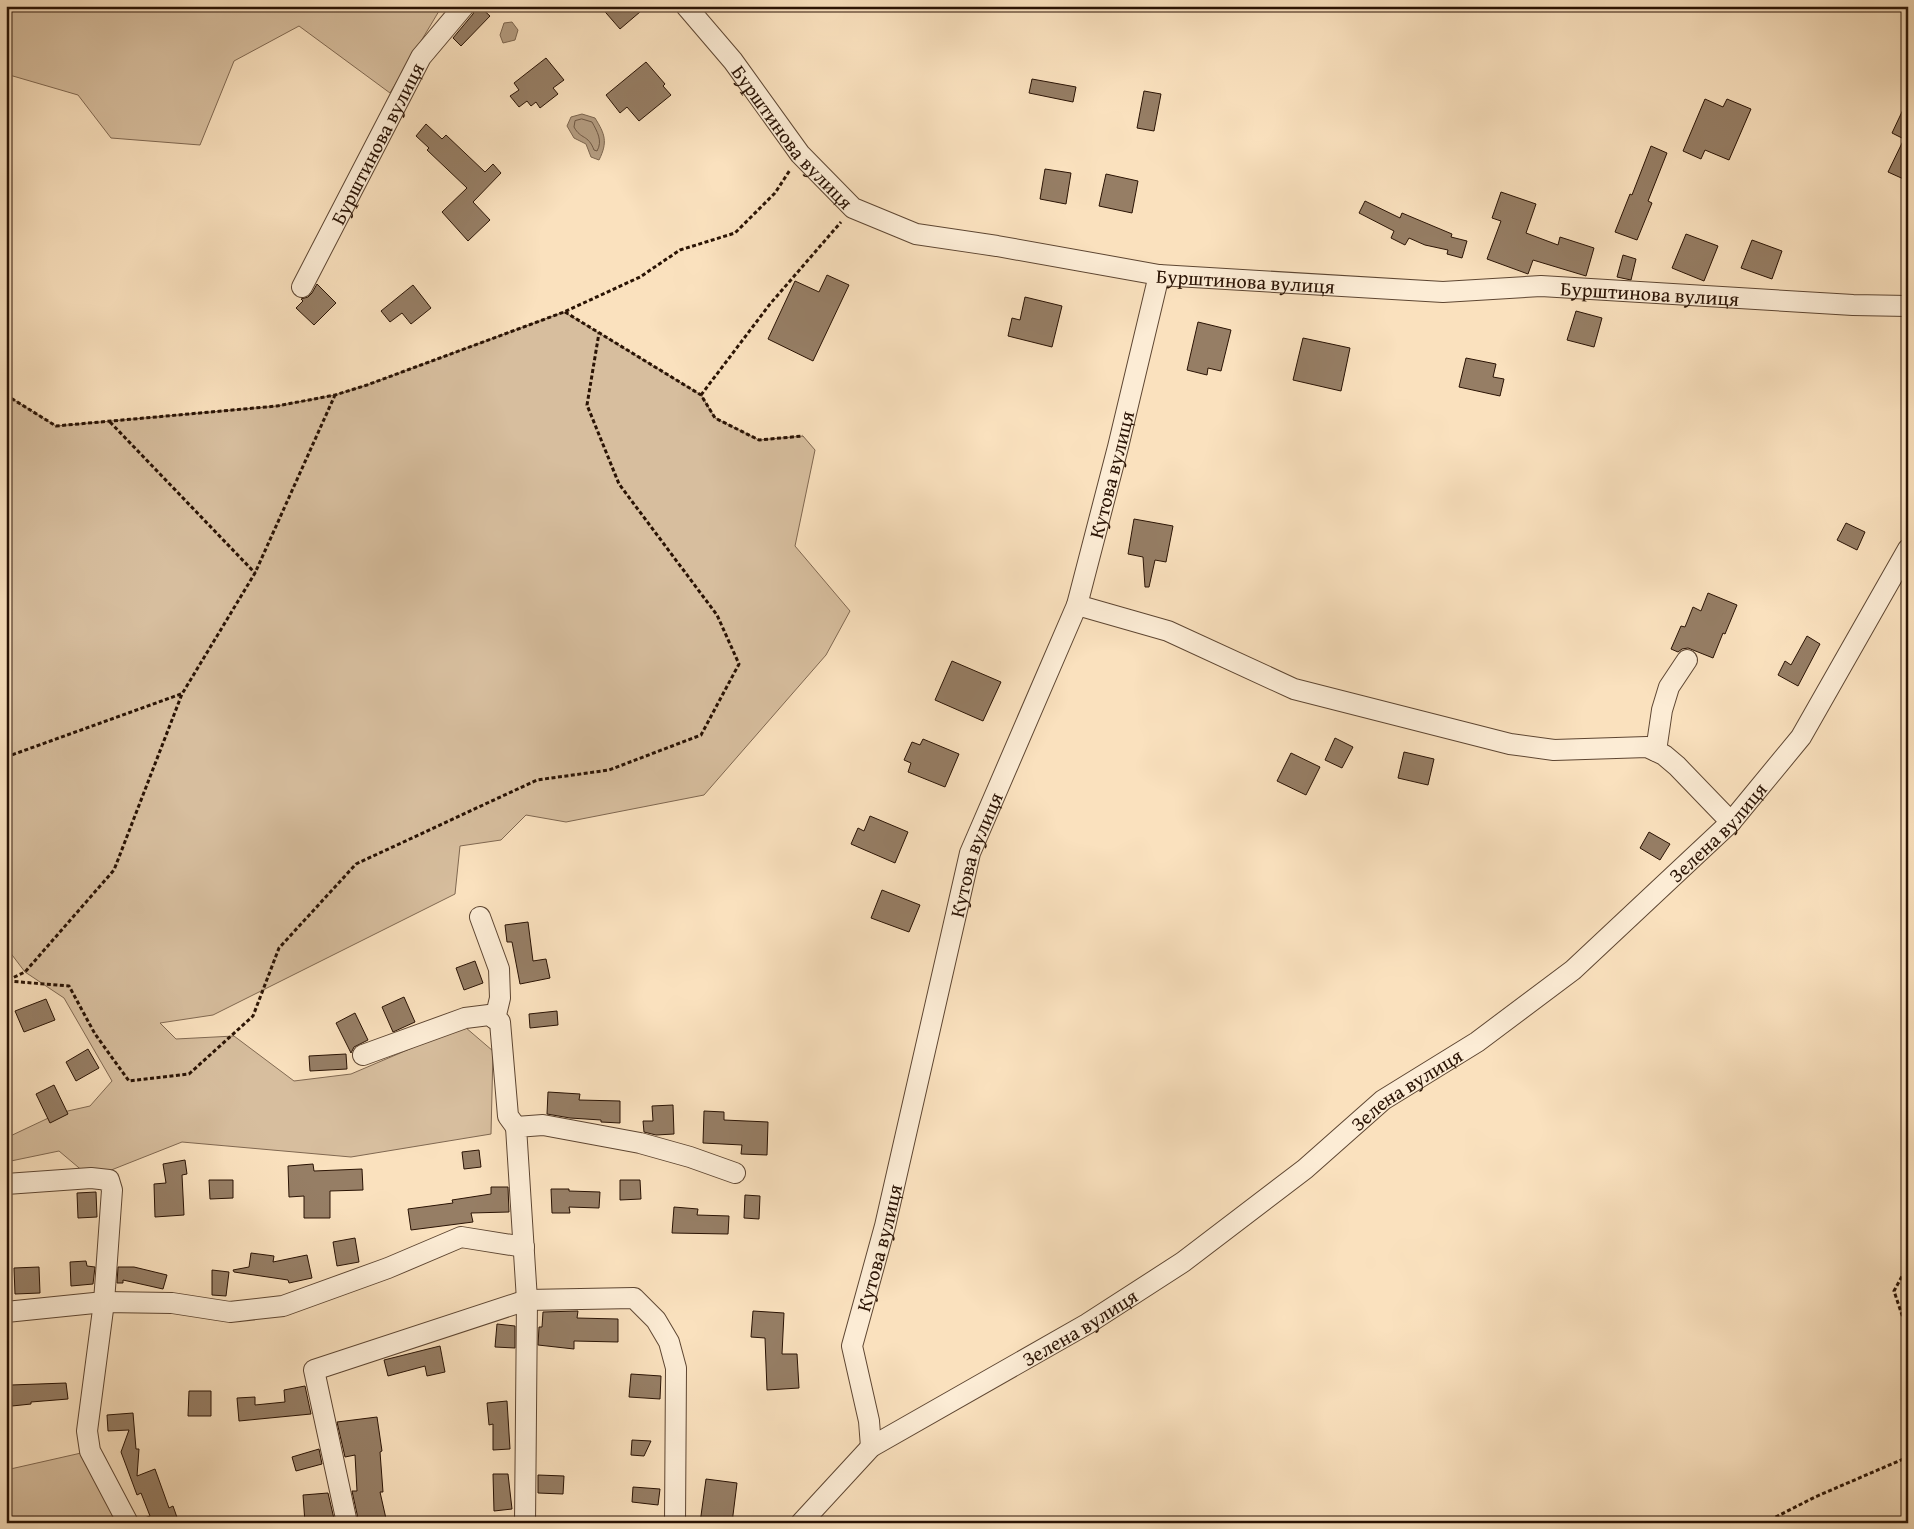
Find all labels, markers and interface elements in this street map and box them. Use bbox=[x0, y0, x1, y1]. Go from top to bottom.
street label: Бурштинова вулиця bbox=[322, 57, 430, 229]
street label: Бурштинова вулиця bbox=[725, 58, 860, 215]
street label: Бурштинова вулиця bbox=[1155, 260, 1336, 300]
street label: Бурштинова вулиця bbox=[1560, 273, 1740, 313]
street label: Кутова вулиця bbox=[1080, 408, 1141, 541]
street label: Зелена вулиця bbox=[1661, 775, 1773, 888]
street label: Кутова вулиця bbox=[941, 787, 1009, 920]
street label: Зелена вулиця bbox=[1344, 1040, 1467, 1137]
street label: Кутова вулиця bbox=[848, 1181, 909, 1314]
street label: Зелена вулиця bbox=[1016, 1281, 1143, 1373]

